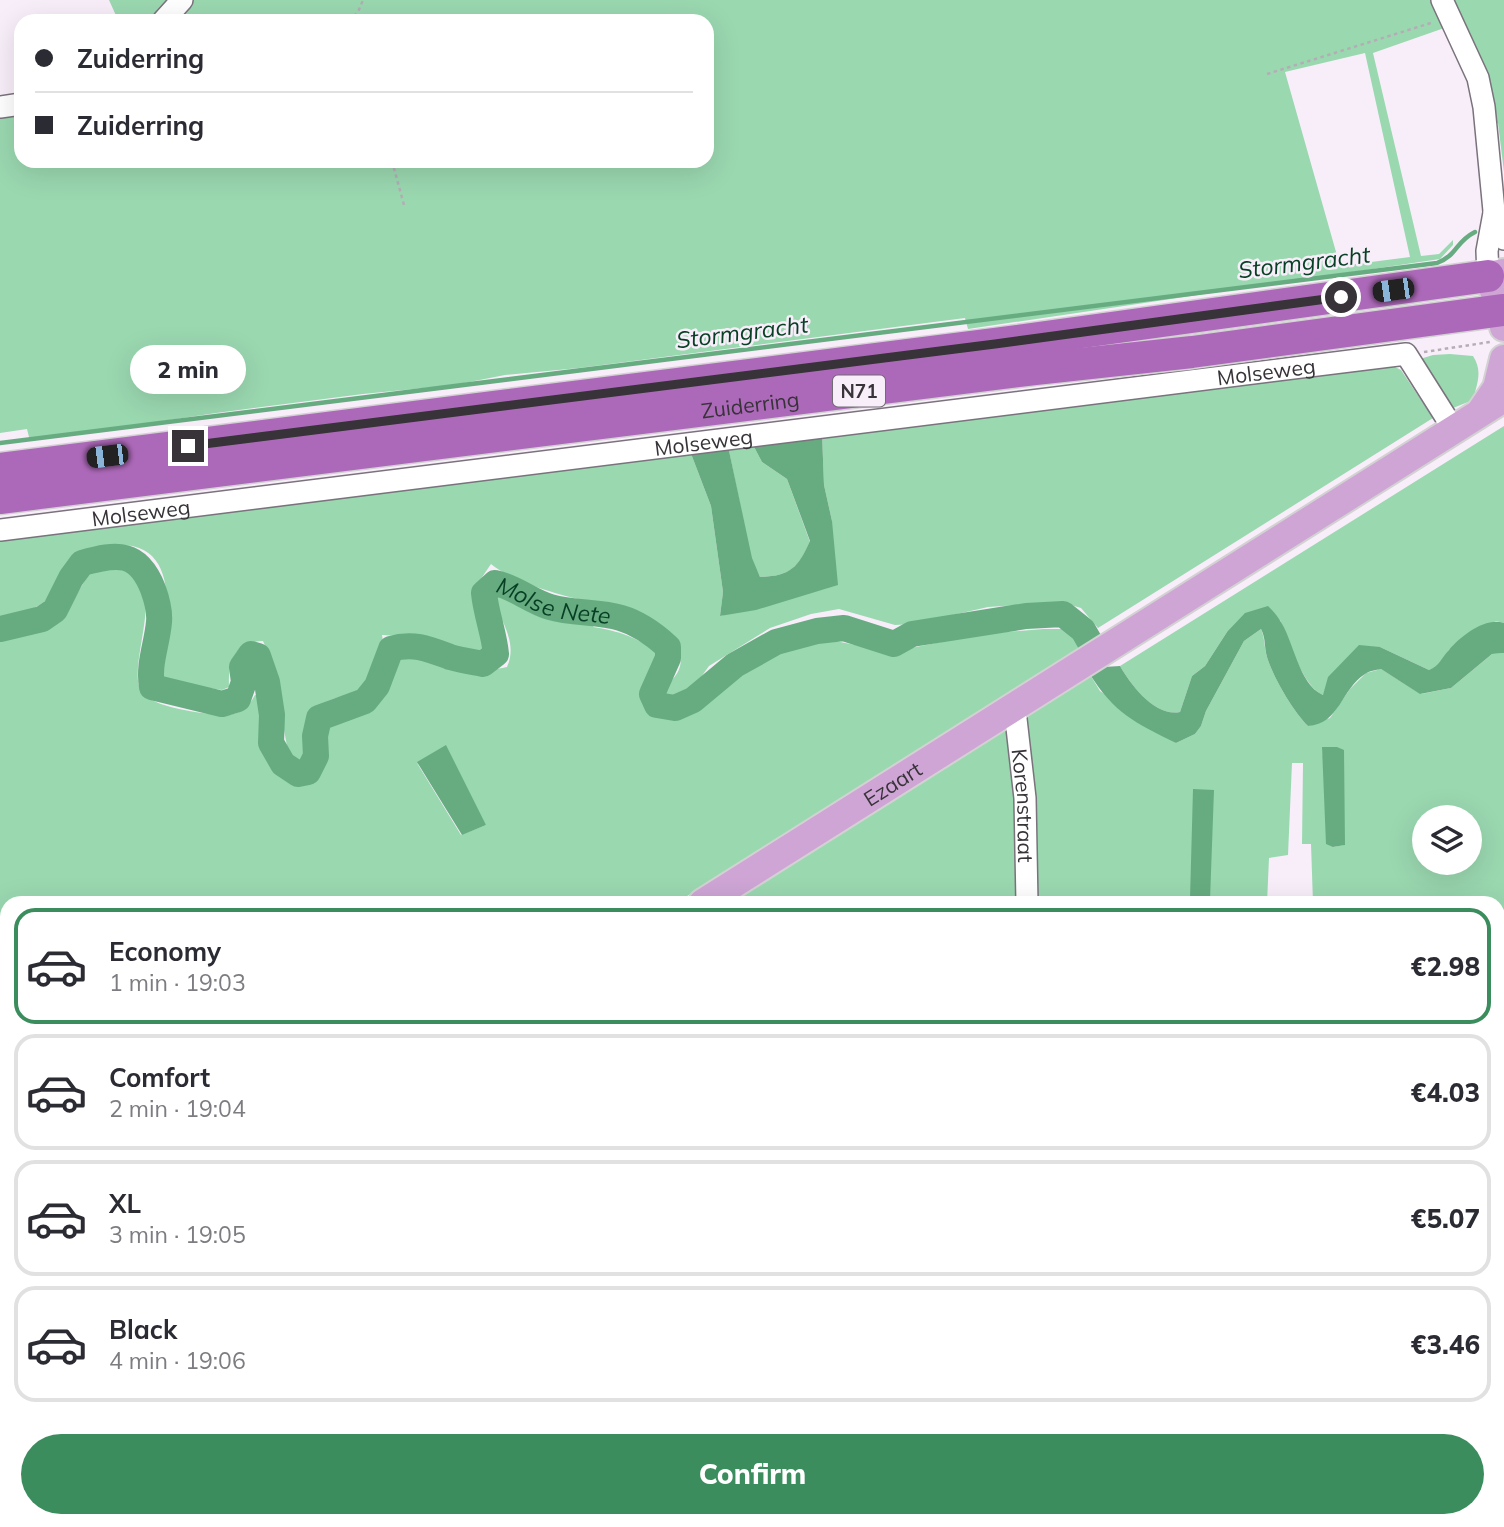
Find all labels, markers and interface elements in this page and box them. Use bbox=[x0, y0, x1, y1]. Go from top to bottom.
text: Zuiderring bbox=[77, 42, 204, 75]
text: Zuiderring bbox=[77, 109, 204, 142]
water label: Stormgracht bbox=[1236, 239, 1373, 284]
car bbox=[1371, 277, 1416, 303]
route start bbox=[1325, 281, 1357, 313]
water label: Stormgracht bbox=[674, 309, 811, 354]
callout: 2 min bbox=[130, 344, 246, 394]
street label: Molseweg bbox=[1215, 352, 1317, 391]
text: 2 min bbox=[157, 355, 219, 384]
road number: N71 bbox=[833, 376, 885, 406]
street label: Zuiderring bbox=[700, 385, 801, 424]
street label: Molseweg bbox=[653, 423, 754, 461]
route end bbox=[172, 430, 204, 462]
car bbox=[85, 443, 130, 469]
street label: Molseweg bbox=[90, 493, 192, 531]
water label: Molse Nete bbox=[493, 570, 613, 630]
street label: Korenstraat bbox=[1006, 747, 1039, 863]
street label: Ezaart bbox=[859, 755, 926, 812]
map controls bbox=[1412, 805, 1482, 875]
button: layers bbox=[1412, 805, 1482, 875]
icon: car bbox=[25, 935, 88, 998]
text: Economy bbox=[109, 935, 221, 968]
text: €2.98 bbox=[1411, 950, 1480, 983]
text: 1 min · 19:03 bbox=[109, 968, 246, 997]
icon: car bbox=[25, 1061, 88, 1124]
text: Comfort bbox=[109, 1061, 210, 1094]
text: €4.03 bbox=[1411, 1076, 1480, 1109]
text: 2 min · 19:04 bbox=[109, 1094, 246, 1123]
icon: car bbox=[25, 1187, 88, 1250]
text: XL bbox=[109, 1187, 141, 1220]
text: €5.07 bbox=[1411, 1202, 1480, 1235]
text: 3 min · 19:05 bbox=[109, 1220, 246, 1249]
icon: car bbox=[25, 1313, 88, 1376]
text: Black bbox=[109, 1313, 177, 1346]
text: €3.46 bbox=[1411, 1328, 1480, 1361]
text: 4 min · 19:06 bbox=[109, 1346, 246, 1375]
button: Confirm bbox=[21, 1434, 1484, 1514]

